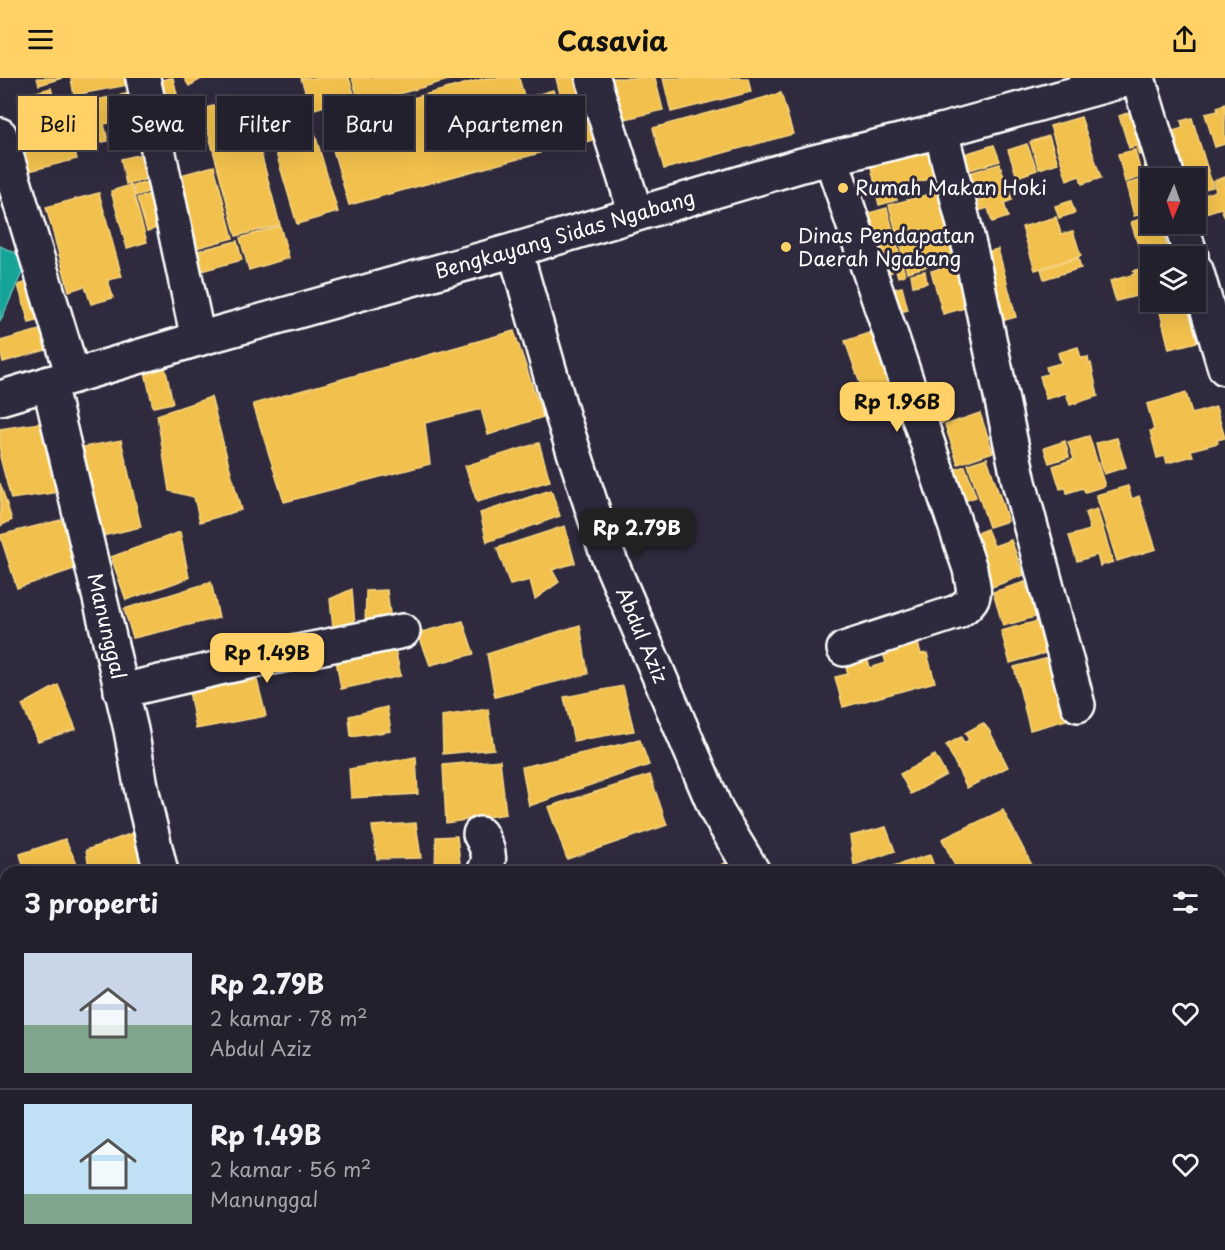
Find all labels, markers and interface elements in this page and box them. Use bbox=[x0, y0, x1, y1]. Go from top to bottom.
text: Casavia bbox=[557, 19, 668, 60]
icon: menu bbox=[24, 23, 57, 56]
icon: share bbox=[1168, 23, 1201, 56]
chip: Beli bbox=[18, 96, 97, 150]
chip: Sewa bbox=[109, 96, 205, 150]
chip: Filter bbox=[217, 96, 312, 150]
chip: Baru bbox=[324, 96, 414, 150]
chip: Apartemen bbox=[426, 96, 585, 150]
north arrow bbox=[1140, 168, 1206, 234]
map controls bbox=[1140, 168, 1206, 312]
place label: Rumah Makan Hoki bbox=[855, 172, 1047, 202]
marker: Rumah Makan Hoki bbox=[836, 181, 850, 195]
street label: Bengkayang Sidas Ngabang bbox=[431, 182, 698, 286]
place label: Dinas Pendapatan Daerah Ngabang bbox=[798, 220, 975, 273]
marker: Dinas Pendapatan Daerah Ngabang bbox=[779, 240, 793, 254]
button: layers bbox=[1140, 246, 1206, 312]
pin: Rp 1.96B bbox=[835, 382, 959, 433]
text: Rp 1.96B bbox=[854, 386, 940, 416]
pin: Rp 2.79B bbox=[575, 508, 699, 559]
text: Rp 2.79B bbox=[593, 512, 681, 542]
street label: Manunggal bbox=[80, 570, 135, 682]
street label: Abdul Aziz bbox=[609, 582, 676, 688]
pin: Rp 1.49B bbox=[205, 633, 329, 684]
text: Rp 1.49B bbox=[224, 637, 310, 667]
text: 3 properti bbox=[24, 883, 158, 922]
icon: filters bbox=[1169, 886, 1202, 919]
text: Rp 2.79B bbox=[210, 964, 324, 1003]
icon: home bbox=[72, 977, 144, 1049]
icon: heart bbox=[1169, 997, 1202, 1030]
text: 2 kamar · 78 m² bbox=[210, 1003, 368, 1033]
text: Abdul Aziz bbox=[210, 1033, 312, 1063]
text: Rp 1.49B bbox=[210, 1115, 322, 1154]
icon: home bbox=[72, 1128, 144, 1200]
icon: heart bbox=[1169, 1148, 1202, 1181]
text: 2 kamar · 56 m² bbox=[210, 1154, 371, 1184]
text: Manunggal bbox=[210, 1184, 318, 1214]

